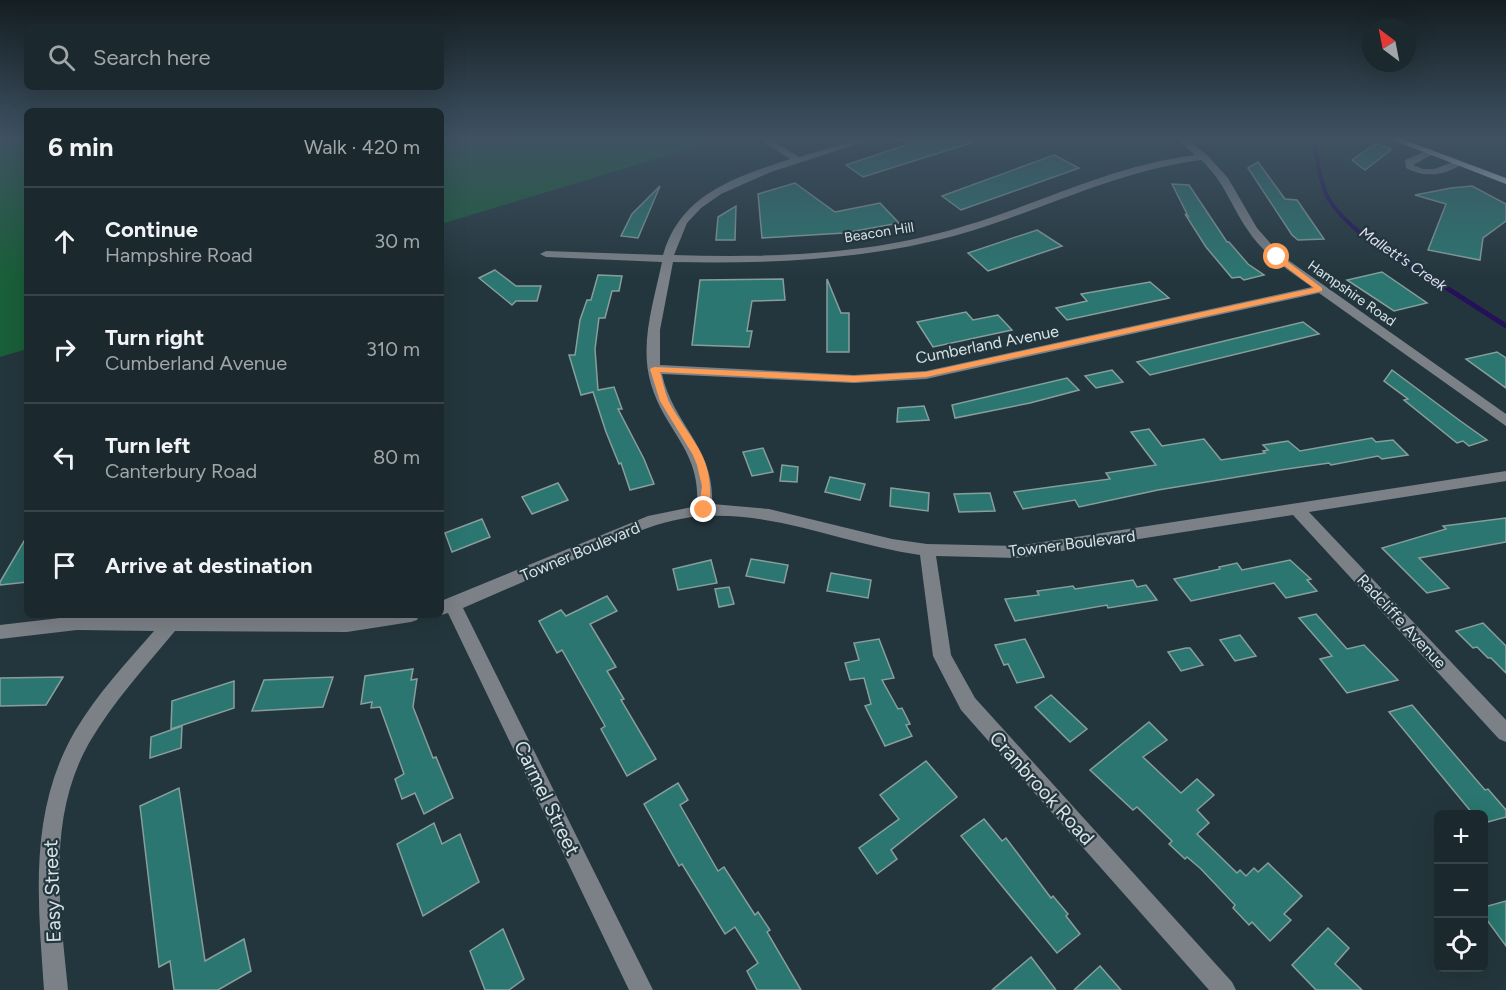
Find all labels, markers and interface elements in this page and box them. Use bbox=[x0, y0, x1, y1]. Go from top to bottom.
north arrow bbox=[1362, 18, 1416, 72]
search box bbox=[24, 24, 444, 90]
icon: search bbox=[45, 41, 78, 74]
text: Search here bbox=[93, 44, 211, 71]
text: 6 min bbox=[48, 131, 114, 163]
text: Walk · 420 m bbox=[304, 135, 420, 159]
text: Continue bbox=[105, 216, 198, 243]
street label: Beacon Hill bbox=[843, 219, 915, 246]
water label: Mallett's Creek bbox=[1356, 223, 1451, 295]
icon: ahead bbox=[48, 225, 81, 258]
text: 30 m bbox=[374, 229, 420, 253]
text: Hampshire Road bbox=[105, 243, 253, 267]
route start bbox=[1263, 243, 1289, 269]
street label: Hampshire Road bbox=[1304, 257, 1399, 330]
street label: Cumberland Avenue bbox=[914, 321, 1061, 368]
text: Turn right bbox=[105, 324, 204, 351]
icon: right bbox=[48, 333, 81, 366]
text: 310 m bbox=[366, 337, 420, 361]
text: Cumberland Avenue bbox=[105, 351, 287, 375]
text: Turn left bbox=[105, 432, 191, 459]
icon: left bbox=[48, 441, 81, 474]
text: 80 m bbox=[373, 445, 420, 469]
text: Canterbury Road bbox=[105, 459, 257, 483]
route end bbox=[690, 496, 716, 522]
street label: Towner Boulevard bbox=[518, 518, 643, 585]
street label: Towner Boulevard bbox=[1008, 526, 1137, 561]
icon: arrive bbox=[48, 549, 81, 582]
text: Arrive at destination bbox=[105, 552, 313, 579]
street label: Radcliffe Avenue bbox=[1353, 570, 1450, 673]
street label: Cranbrook Road bbox=[985, 726, 1099, 850]
street label: Carmel Street bbox=[509, 737, 585, 859]
map controls bbox=[1434, 810, 1488, 972]
button: + bbox=[1434, 810, 1488, 864]
street label: Easy Street bbox=[38, 839, 66, 943]
button: − bbox=[1434, 864, 1488, 918]
button: locate bbox=[1434, 918, 1488, 972]

